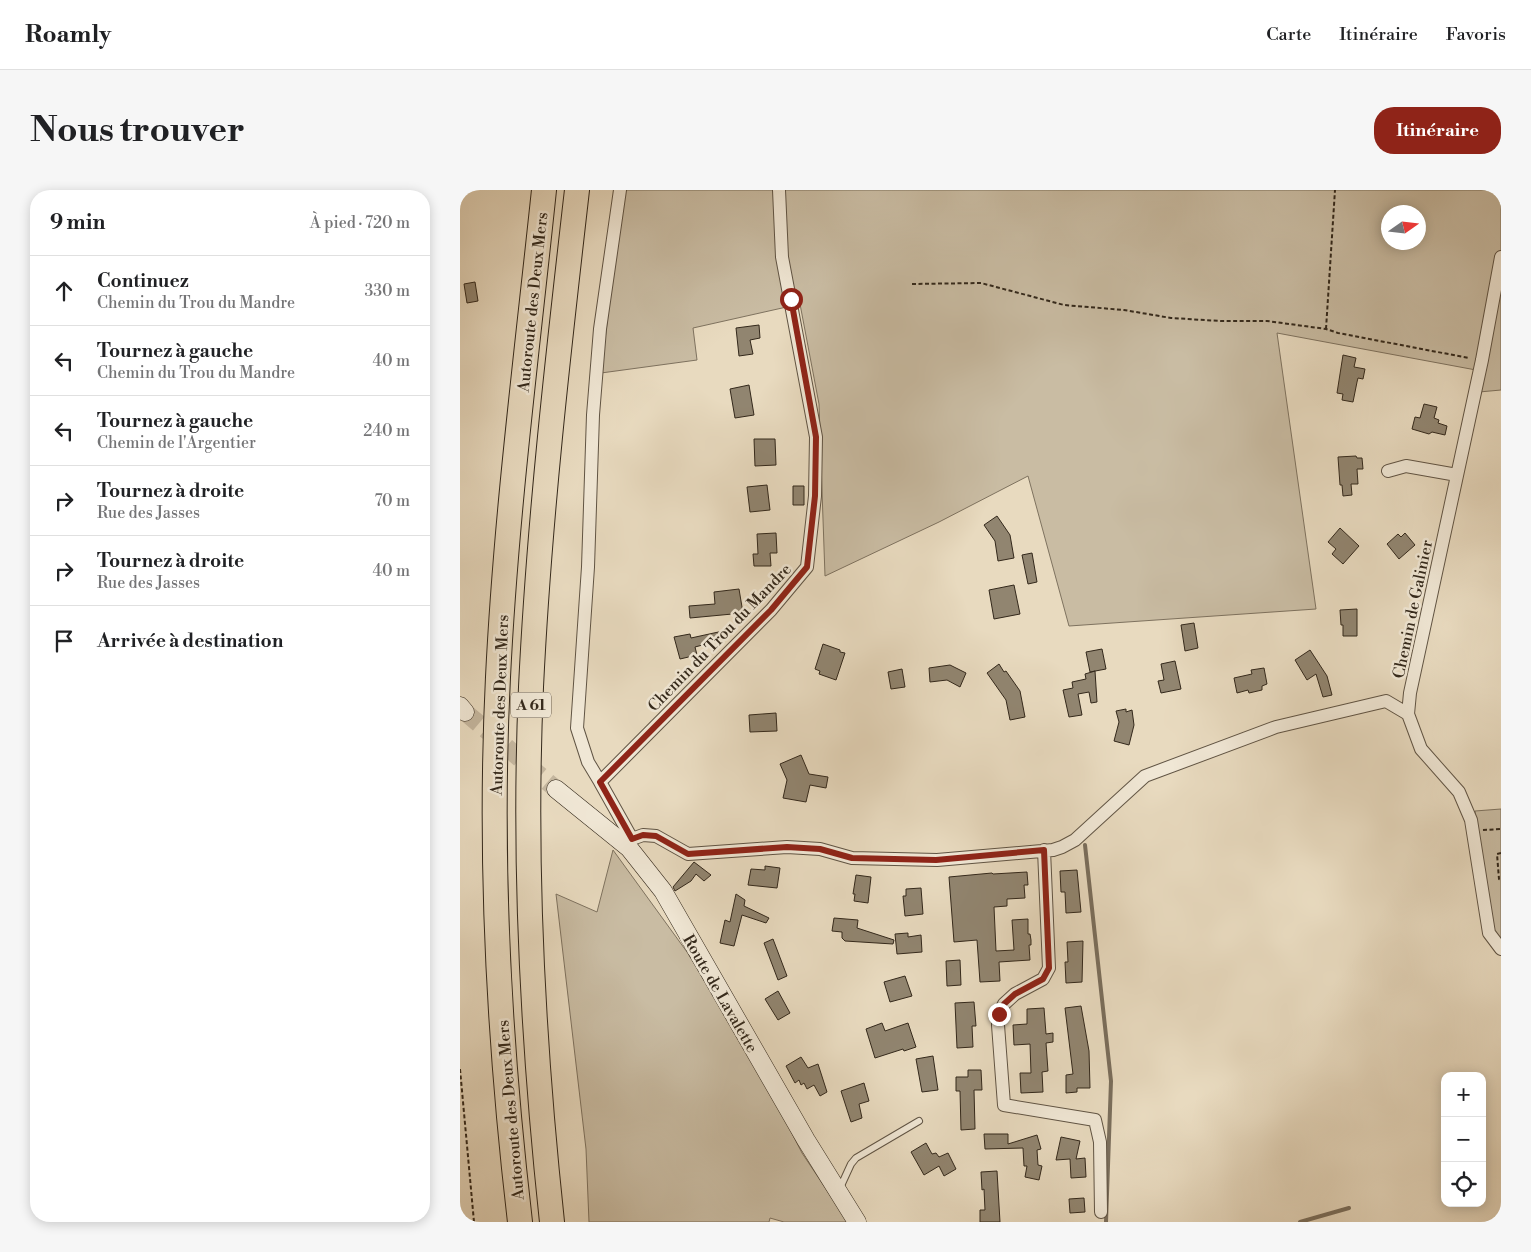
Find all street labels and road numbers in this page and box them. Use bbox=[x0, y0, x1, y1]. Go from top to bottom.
street label: Autoroute des Deux Mers bbox=[513, 211, 552, 394]
street label: Chemin de Galinier bbox=[1389, 538, 1437, 680]
street label: Chemin du Trou du Mandre bbox=[644, 559, 796, 716]
street label: Autoroute des Deux Mers bbox=[487, 614, 513, 797]
road number: A 61 bbox=[511, 692, 551, 718]
street label: Route de Lavalette bbox=[678, 931, 762, 1056]
street label: Autoroute des Deux Mers bbox=[493, 1019, 529, 1202]

